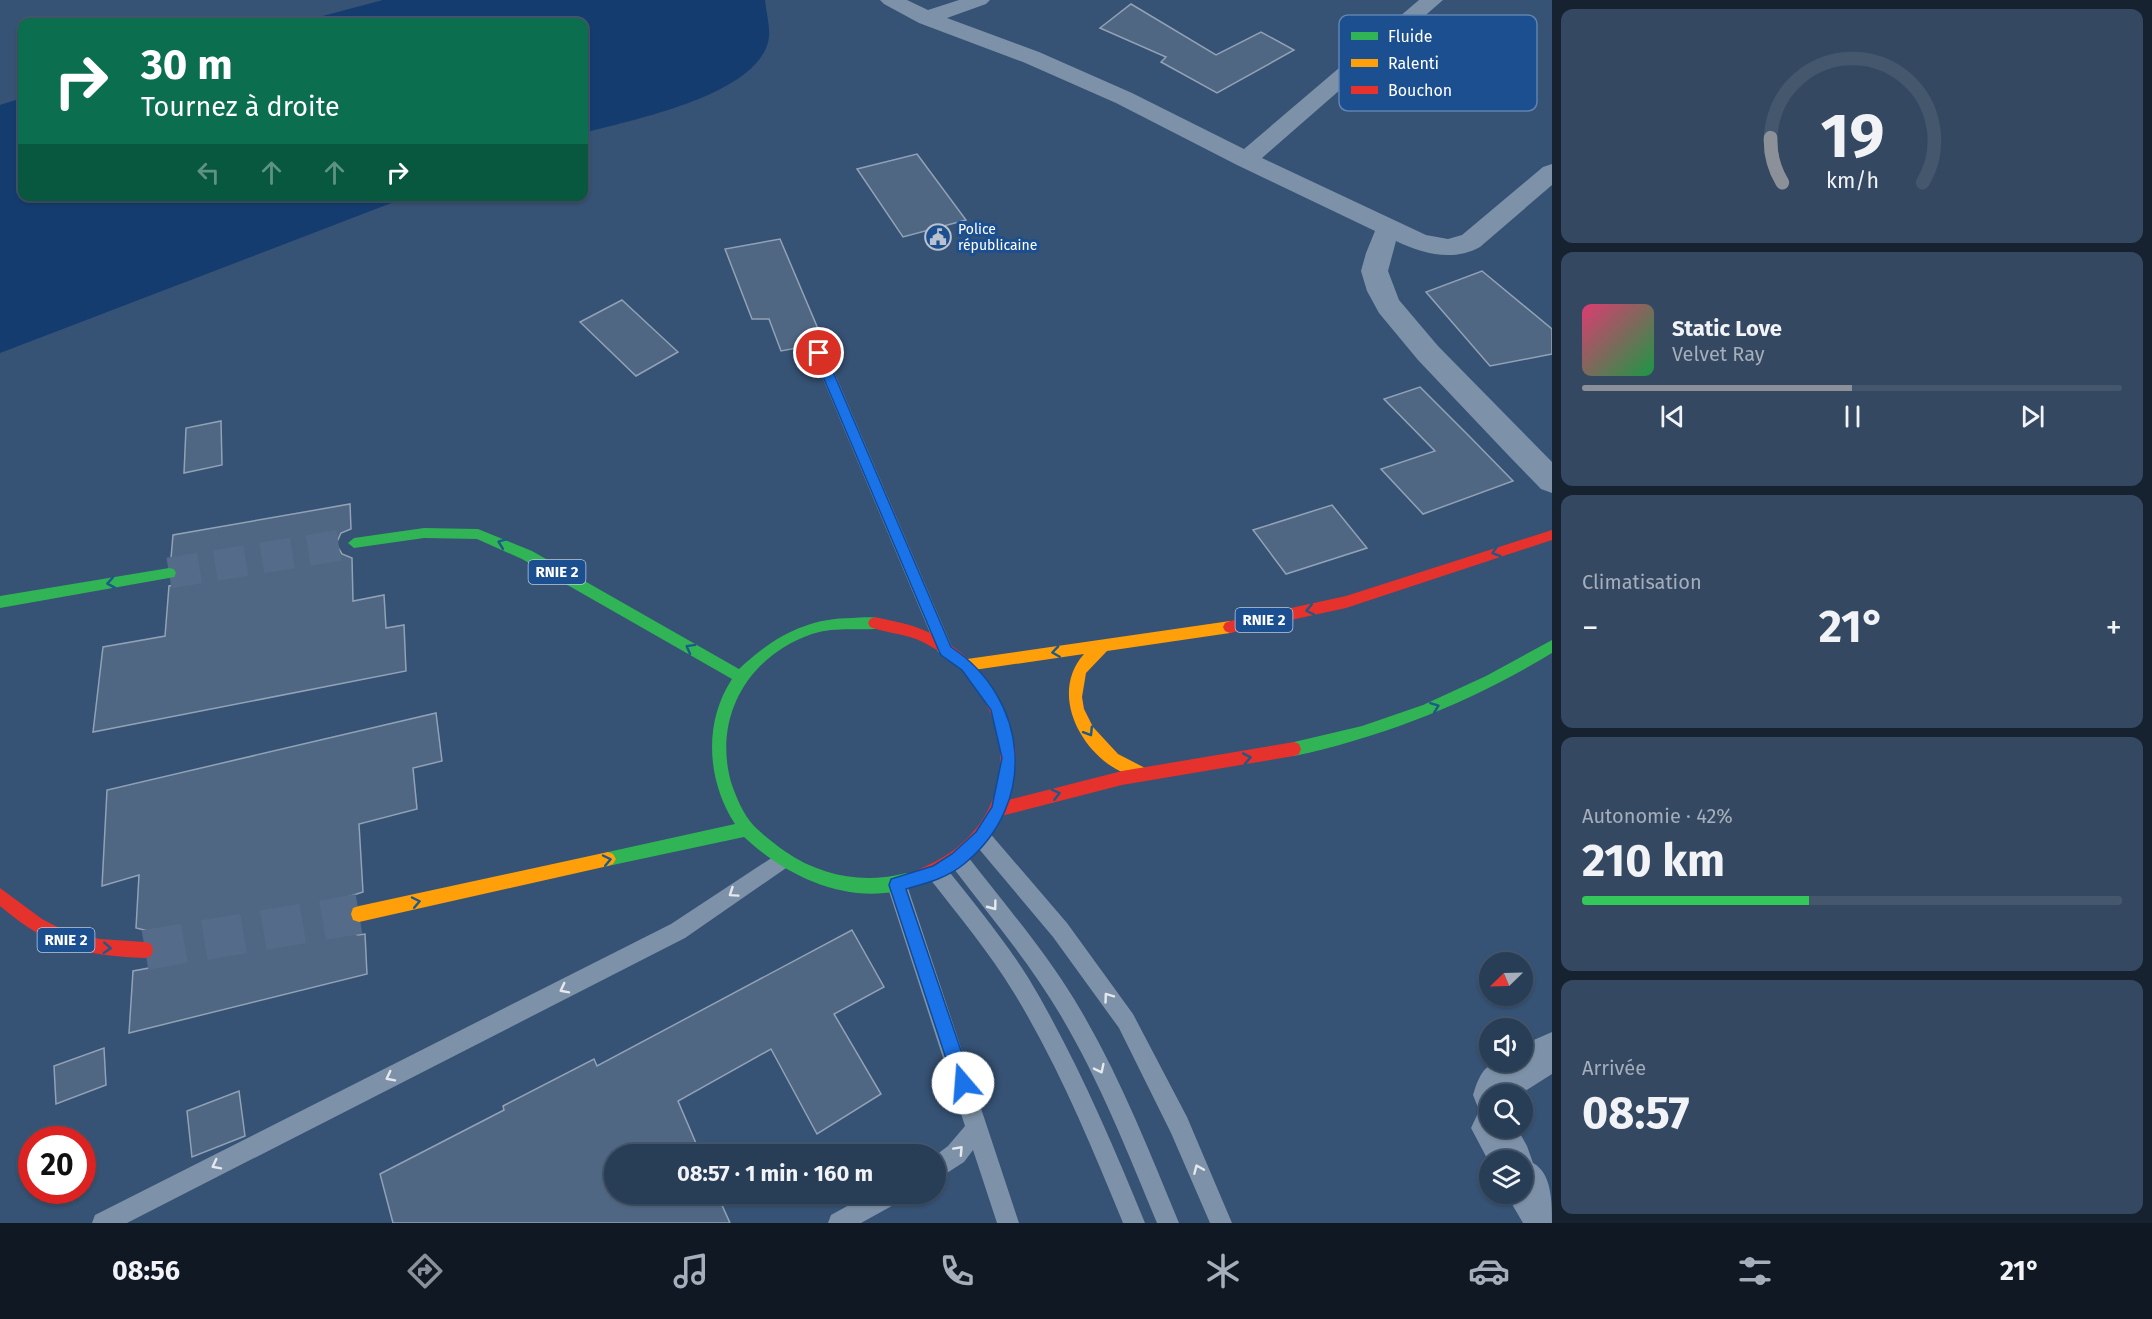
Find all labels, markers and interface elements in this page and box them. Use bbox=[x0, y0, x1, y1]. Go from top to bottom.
legend bbox=[1339, 15, 1537, 111]
text: Fluide bbox=[1388, 27, 1433, 46]
text: 30 m bbox=[141, 40, 233, 90]
icon: right bbox=[42, 42, 120, 120]
text: Ralenti bbox=[1388, 54, 1439, 73]
text: Bouchon bbox=[1388, 81, 1452, 100]
text: Tournez à droite bbox=[141, 91, 340, 123]
text: 19 bbox=[1820, 99, 1884, 174]
icon: left bbox=[192, 156, 225, 189]
icon: ahead bbox=[255, 156, 288, 189]
icon: ahead bbox=[318, 156, 351, 189]
icon: right bbox=[381, 156, 414, 189]
text: km/h bbox=[1825, 168, 1879, 194]
place label: Police républicaine bbox=[958, 221, 1037, 254]
public building icon: Police républicaine bbox=[923, 222, 953, 252]
text: Static Love bbox=[1672, 315, 1782, 342]
pin bbox=[793, 327, 844, 378]
icon: arrive bbox=[802, 336, 835, 369]
text: Velvet Ray bbox=[1672, 342, 1765, 366]
icon: previous bbox=[1656, 400, 1689, 433]
icon: pause bbox=[1836, 400, 1869, 433]
icon: next bbox=[2016, 400, 2049, 433]
one-way arrow bbox=[497, 538, 508, 550]
one-way arrow bbox=[1491, 545, 1502, 557]
road number: RNIE 2 bbox=[528, 560, 586, 584]
text: Climatisation bbox=[1582, 570, 1702, 594]
one-way arrow bbox=[107, 576, 116, 588]
text: 21° bbox=[1819, 600, 1885, 654]
one-way arrow bbox=[1305, 603, 1315, 616]
road number: RNIE 2 bbox=[1236, 608, 1292, 632]
text: − bbox=[1582, 608, 1599, 648]
text: + bbox=[2106, 608, 2122, 648]
one-way arrow bbox=[686, 644, 696, 655]
one-way arrow bbox=[1051, 646, 1060, 658]
one-way arrow bbox=[1429, 702, 1440, 715]
one-way arrow bbox=[1082, 726, 1093, 736]
one-way arrow bbox=[1242, 752, 1252, 765]
one-way arrow bbox=[1050, 788, 1060, 801]
text: Autonomie · 42% bbox=[1582, 804, 1733, 828]
text: 210 km bbox=[1582, 834, 1725, 888]
one-way arrow bbox=[601, 855, 611, 868]
one-way arrow bbox=[729, 886, 740, 897]
one-way arrow bbox=[411, 896, 421, 909]
one-way arrow bbox=[986, 899, 997, 910]
road number: RNIE 2 bbox=[38, 928, 94, 952]
one-way arrow bbox=[102, 942, 111, 955]
north arrow bbox=[1479, 952, 1533, 1006]
map controls bbox=[1479, 952, 1533, 1204]
one-way arrow bbox=[559, 981, 570, 993]
one-way arrow bbox=[1104, 992, 1115, 1003]
button: sound bbox=[1479, 1018, 1533, 1072]
position arrow bbox=[931, 1051, 995, 1115]
text: Arrivée bbox=[1582, 1056, 1646, 1080]
one-way arrow bbox=[1092, 1062, 1104, 1073]
one-way arrow bbox=[386, 1070, 396, 1081]
button: search bbox=[1479, 1084, 1533, 1138]
text: 08:57 bbox=[1582, 1086, 1690, 1140]
speed limit sign: 20 bbox=[18, 1126, 96, 1204]
one-way arrow bbox=[951, 1146, 962, 1157]
button: layers bbox=[1479, 1150, 1533, 1204]
one-way arrow bbox=[212, 1158, 223, 1170]
text: 08:57 · 1 min · 160 m bbox=[677, 1160, 873, 1187]
one-way arrow bbox=[1193, 1165, 1205, 1176]
icon: directions bbox=[404, 1250, 446, 1292]
icon: music bbox=[670, 1250, 712, 1292]
icon: phone bbox=[936, 1250, 978, 1292]
icon: climate bbox=[1202, 1250, 1244, 1292]
icon: car bbox=[1468, 1250, 1510, 1292]
icon: filters bbox=[1734, 1250, 1776, 1292]
text: 08:56 bbox=[112, 1255, 180, 1287]
text: 21° bbox=[2000, 1255, 2040, 1287]

